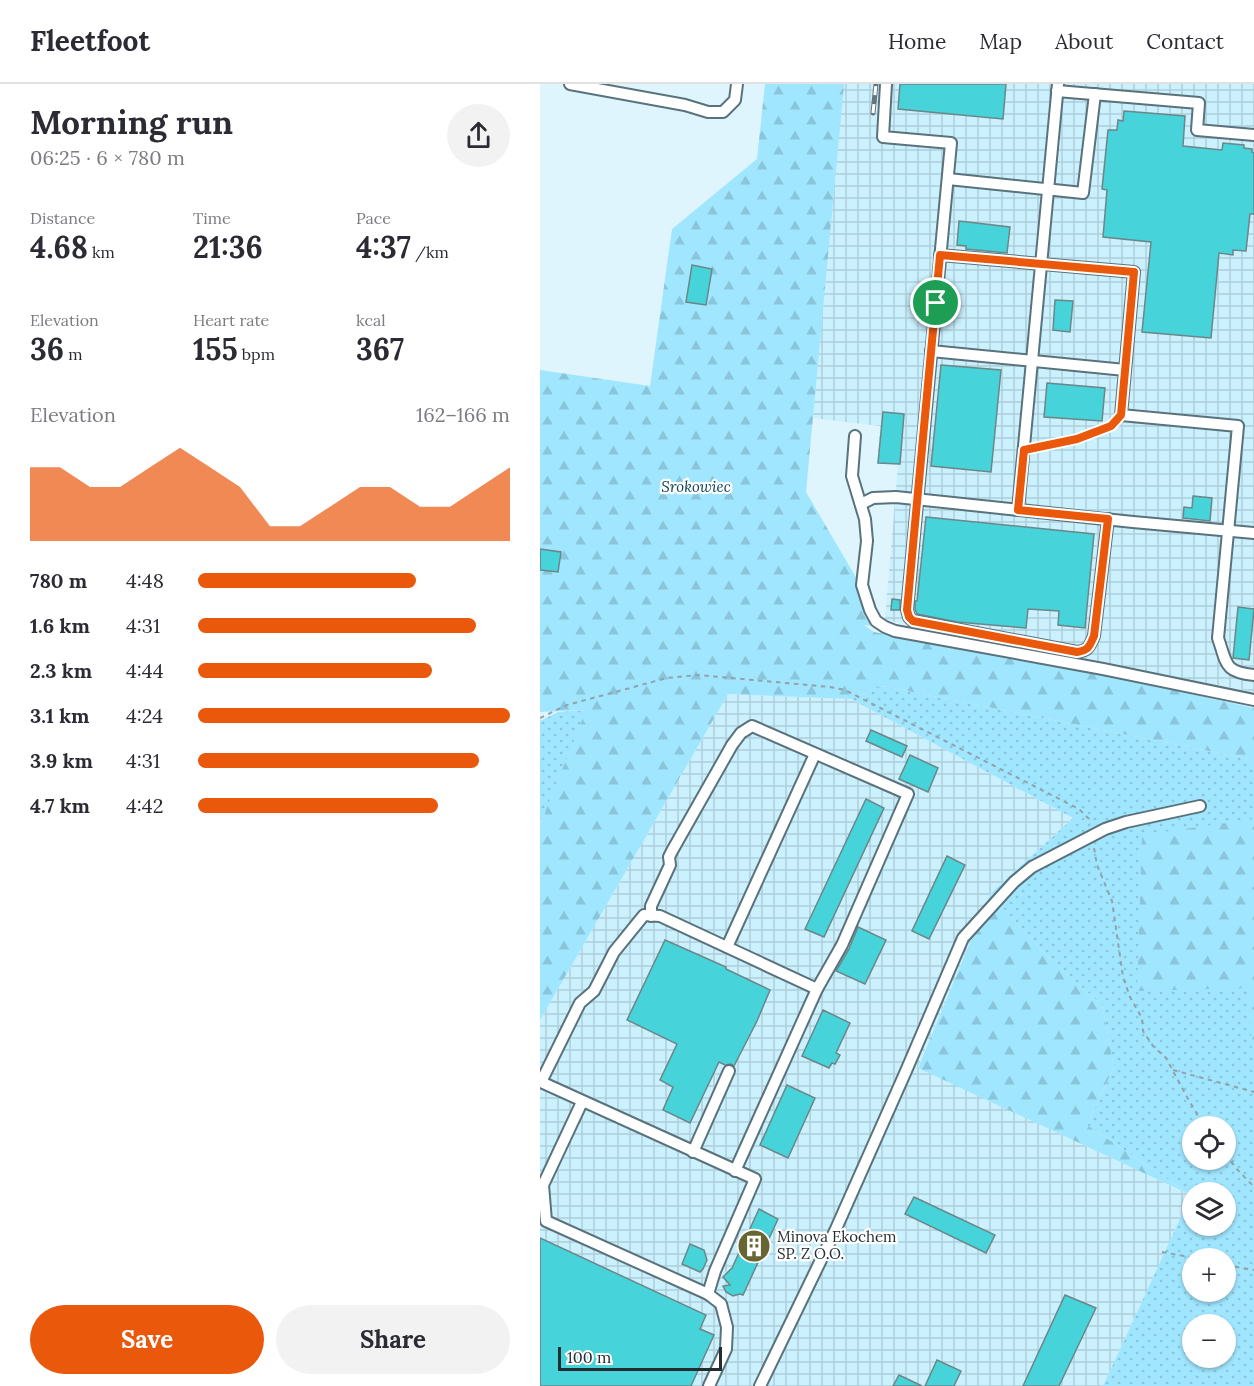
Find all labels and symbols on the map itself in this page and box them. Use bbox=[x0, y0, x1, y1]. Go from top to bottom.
pin bbox=[910, 277, 961, 328]
park label: Srokowiec bbox=[661, 477, 731, 496]
place label: Minova Ekochem SP. Z O.O. bbox=[777, 1227, 896, 1263]
building icon: Minova Ekochem SP. Z O.O. bbox=[736, 1228, 772, 1264]
scale bar bbox=[558, 1344, 722, 1372]

